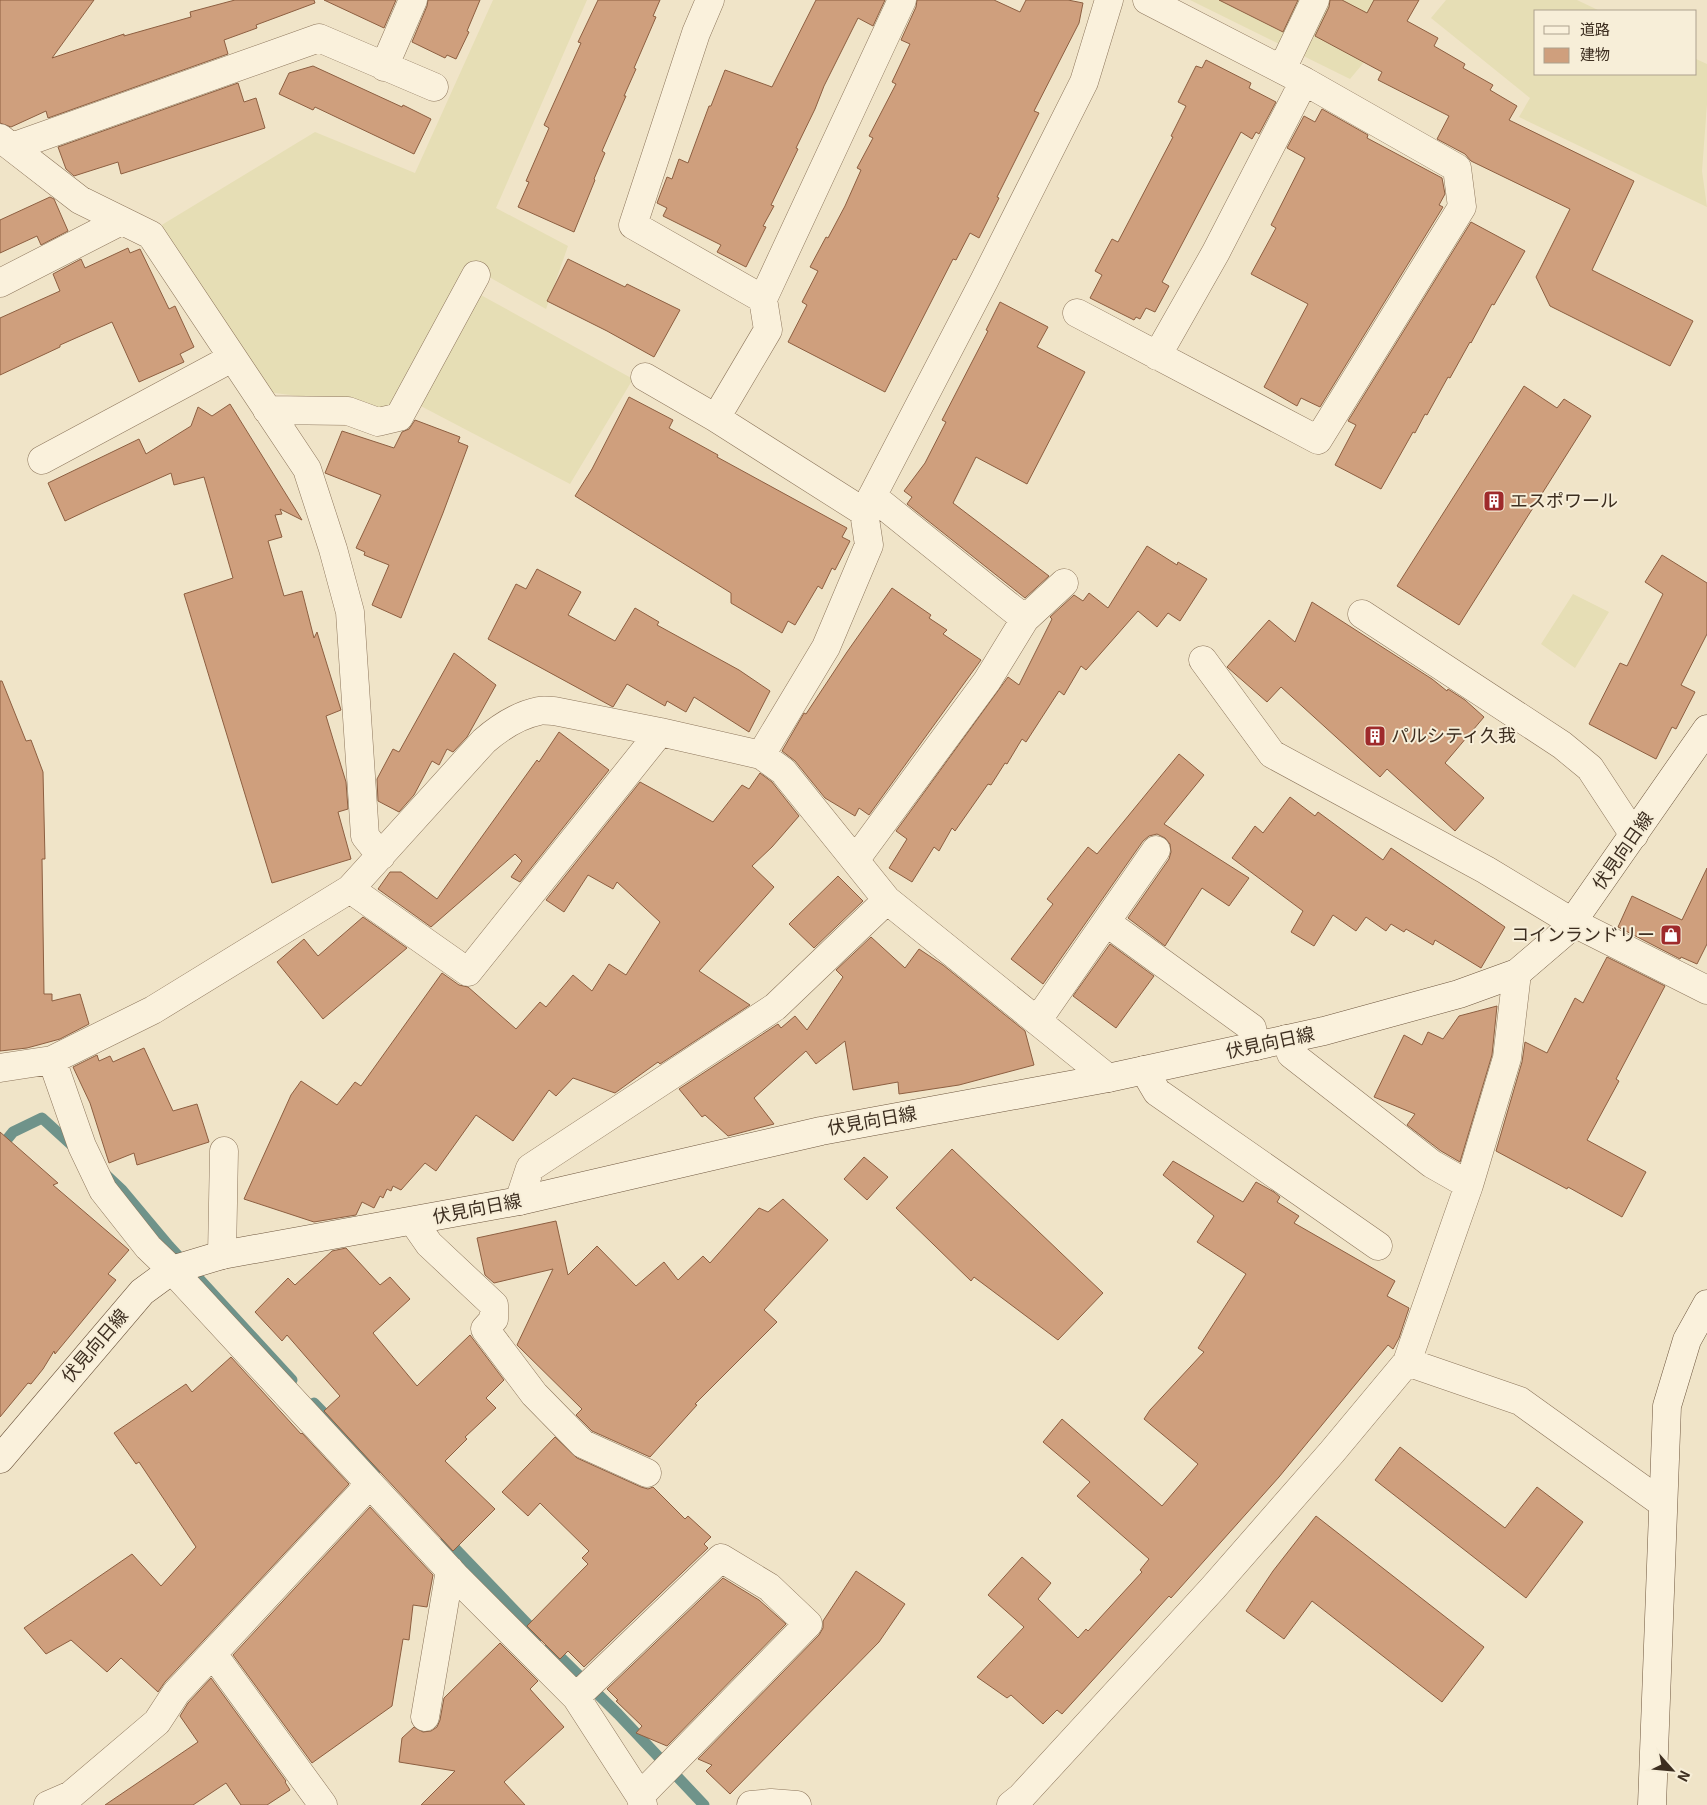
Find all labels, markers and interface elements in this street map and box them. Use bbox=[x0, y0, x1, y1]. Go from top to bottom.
legend bbox=[1534, 10, 1697, 75]
text: 道路 bbox=[1580, 18, 1610, 39]
text: 建物 bbox=[1580, 43, 1610, 64]
place label: エスポワール bbox=[1510, 486, 1618, 512]
building icon: エスポワール bbox=[1482, 489, 1506, 513]
place label: パルシティ久我 bbox=[1391, 721, 1516, 747]
building icon: パルシティ久我 bbox=[1363, 724, 1387, 748]
street label: 伏見向日線 bbox=[1585, 806, 1658, 894]
place label: コインランドリー bbox=[1511, 920, 1655, 946]
shop icon: コインランドリー bbox=[1659, 923, 1683, 947]
street label: 伏見向日線 bbox=[1223, 1019, 1316, 1063]
street label: 伏見向日線 bbox=[825, 1098, 918, 1140]
street label: 伏見向日線 bbox=[430, 1186, 523, 1228]
street label: 伏見向日線 bbox=[54, 1302, 133, 1387]
north arrow bbox=[1647, 1745, 1697, 1795]
text: N bbox=[1673, 1767, 1696, 1786]

